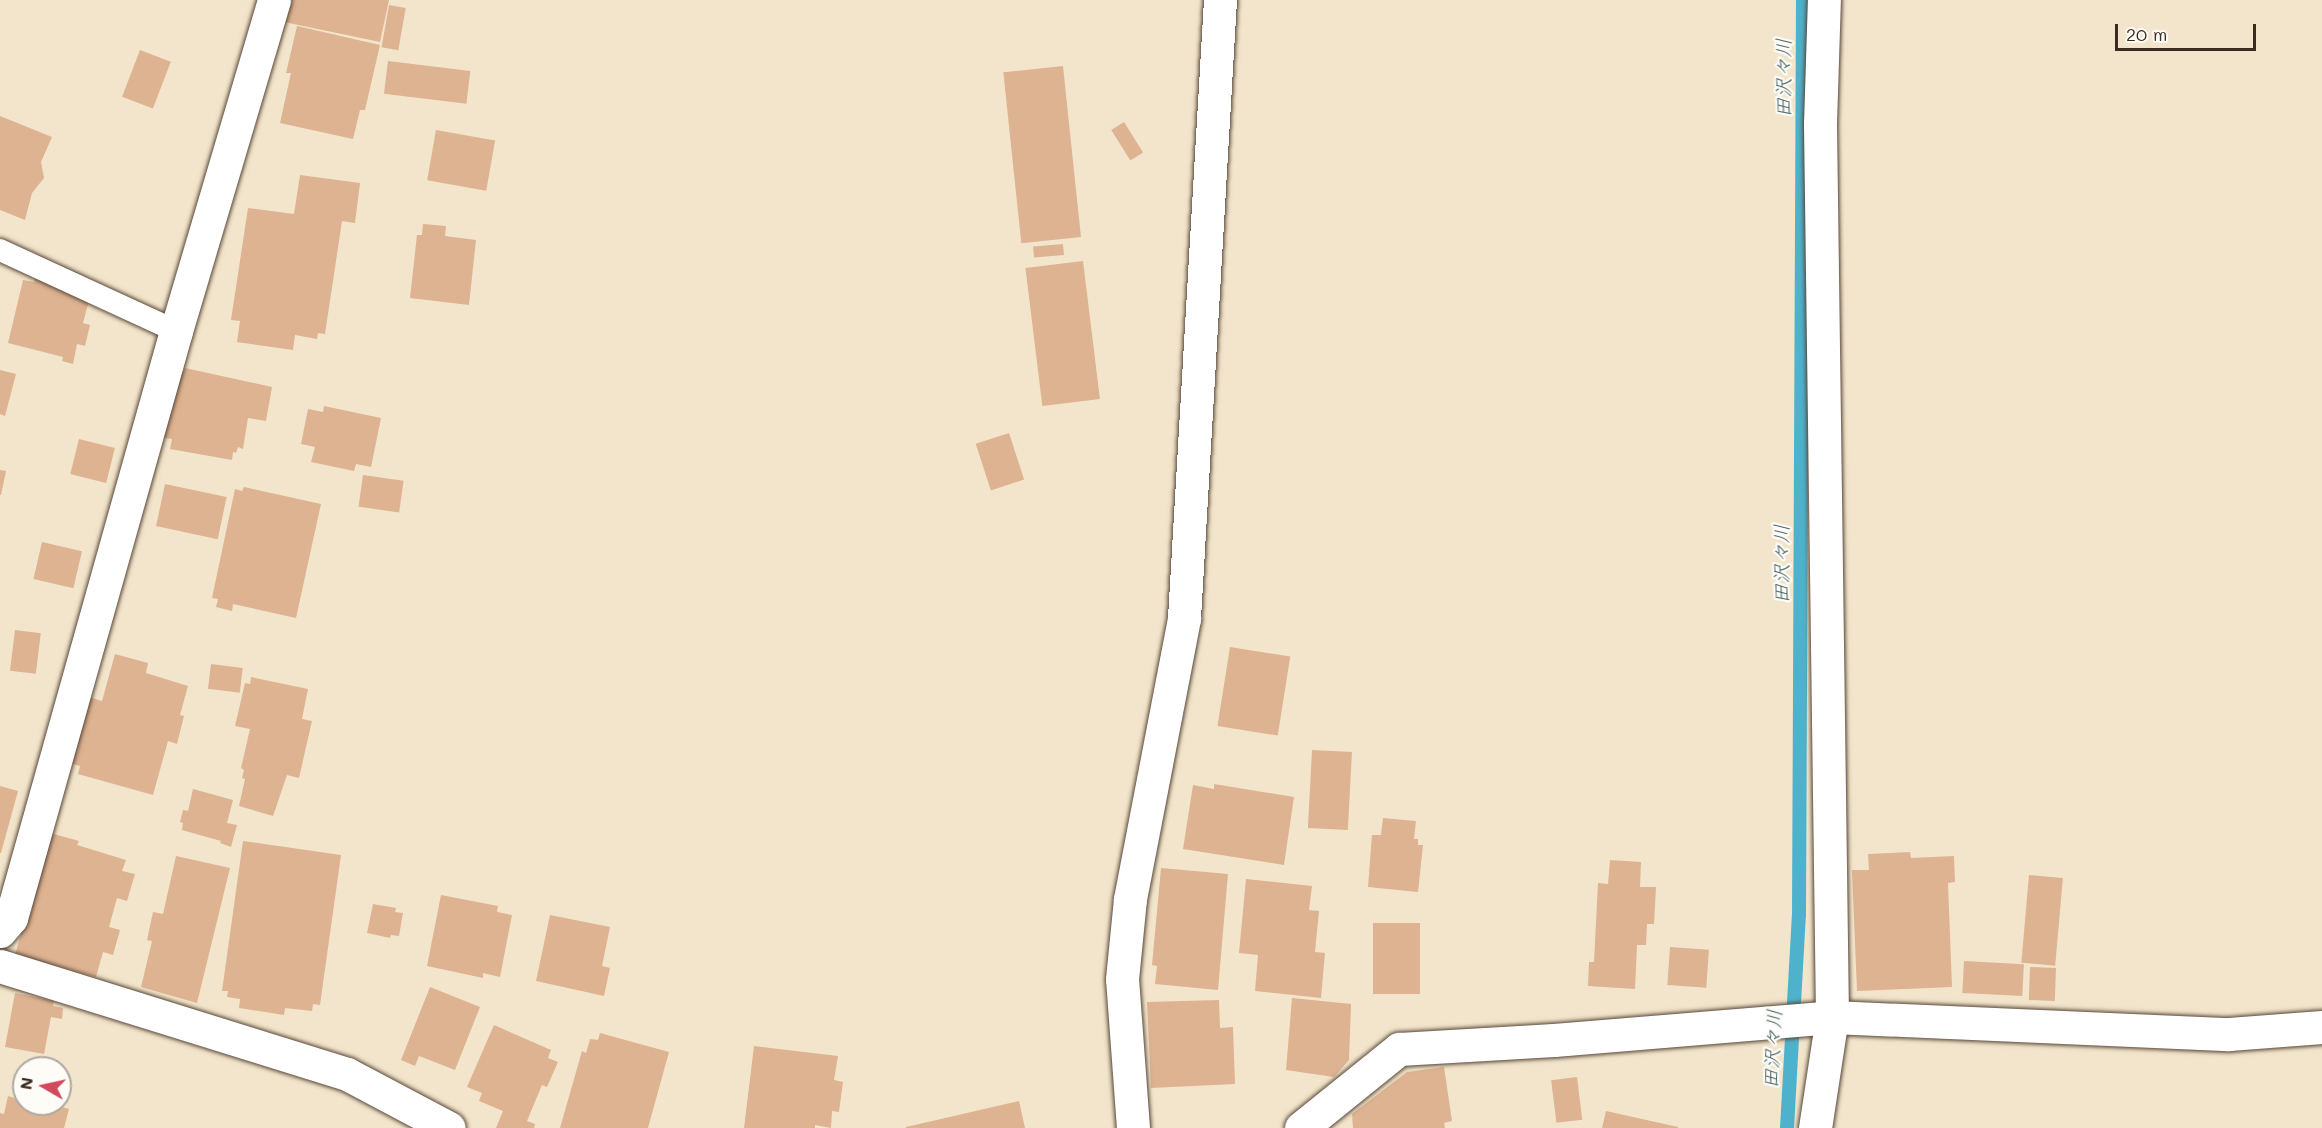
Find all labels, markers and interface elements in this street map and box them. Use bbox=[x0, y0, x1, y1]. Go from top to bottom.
scale bar bbox=[2118, 12, 2259, 50]
text: 20 m bbox=[2126, 22, 2167, 46]
water label: 田沢々川 bbox=[1771, 38, 1795, 118]
water label: 田沢々川 bbox=[1769, 524, 1793, 604]
water label: 田沢々川 bbox=[1758, 1008, 1786, 1090]
north arrow bbox=[12, 1056, 72, 1116]
text: N bbox=[14, 1076, 37, 1091]

